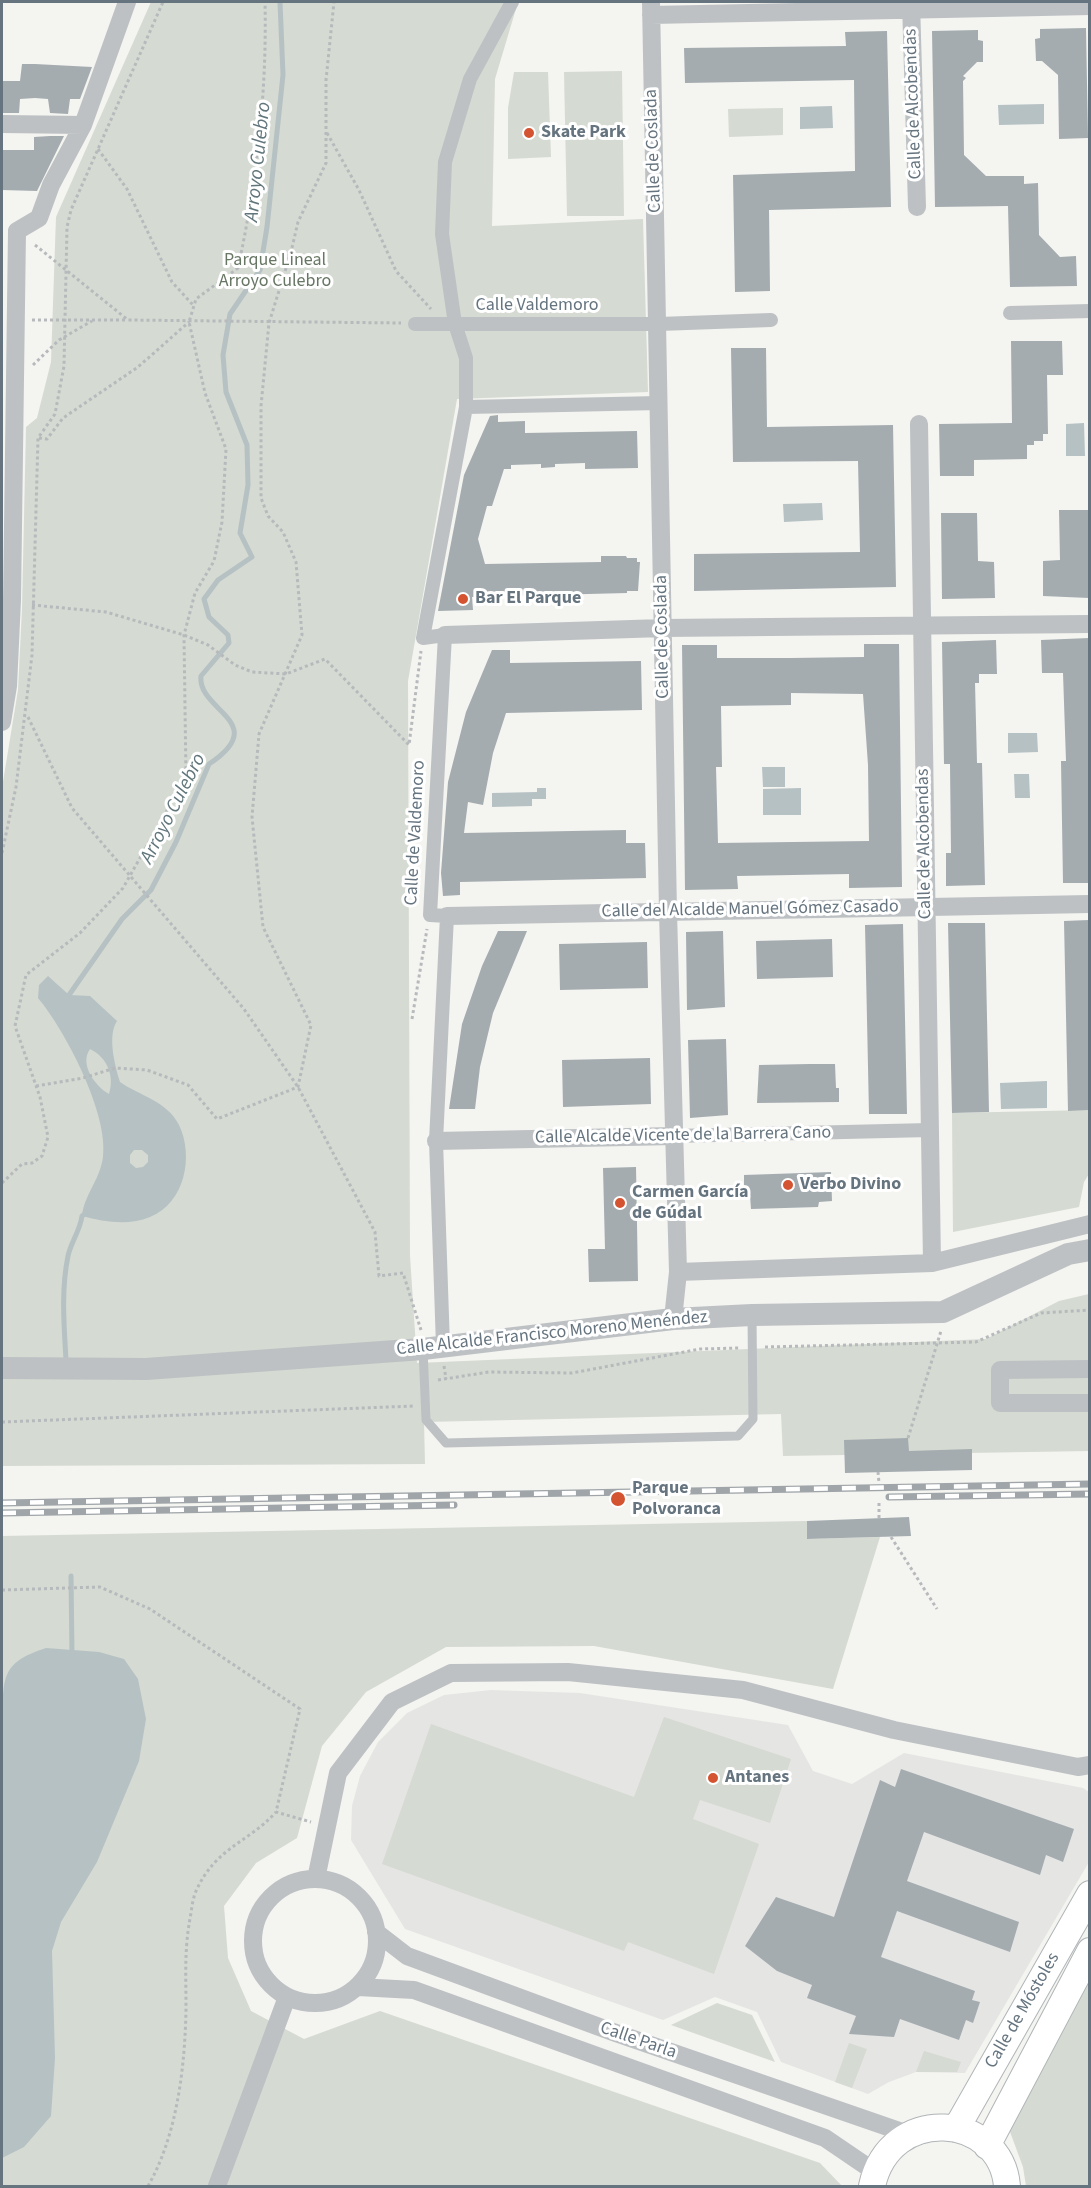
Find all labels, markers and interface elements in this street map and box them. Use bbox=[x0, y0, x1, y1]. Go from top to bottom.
street label: Calle de Alcobendas bbox=[901, 28, 927, 180]
street label: Calle de Coslada bbox=[641, 89, 667, 213]
water label: Arroyo Culebro bbox=[241, 101, 277, 223]
place label: Skate Park bbox=[541, 122, 626, 144]
marker: Skate Park bbox=[522, 126, 536, 140]
park label: Parque Lineal Arroyo Culebro bbox=[219, 250, 331, 292]
street label: Calle Valdemoro bbox=[475, 295, 599, 317]
street label: Calle de Coslada bbox=[651, 575, 675, 699]
place label: Bar El Parque bbox=[475, 588, 581, 610]
marker: Bar El Parque bbox=[456, 592, 470, 606]
water label: Arroyo Culebro bbox=[136, 750, 212, 868]
street label: Calle de Valdemoro bbox=[401, 760, 431, 906]
street label: Calle de Alcobendas bbox=[913, 768, 937, 920]
street label: Calle del Alcalde Manuel Gómez Casado bbox=[601, 897, 899, 923]
street label: Calle Alcalde Vicente de la Barrera Cano bbox=[535, 1123, 831, 1149]
place label: Verbo Divino bbox=[800, 1174, 901, 1196]
marker: Verbo Divino bbox=[781, 1178, 795, 1192]
place label: Carmen García de Gúdal bbox=[632, 1182, 749, 1224]
marker: Carmen García de Gúdal bbox=[613, 1196, 627, 1210]
street label: Calle Alcalde Francisco Moreno Menéndez bbox=[395, 1307, 709, 1361]
place label: Parque Polvoranca bbox=[632, 1478, 721, 1520]
marker: Parque Polvoranca bbox=[609, 1490, 627, 1508]
place label: Antanes bbox=[725, 1767, 789, 1789]
marker: Antanes bbox=[706, 1771, 720, 1785]
street label: Calle de Móstoles bbox=[981, 1949, 1065, 2073]
street label: Calle Parla bbox=[597, 2018, 679, 2064]

